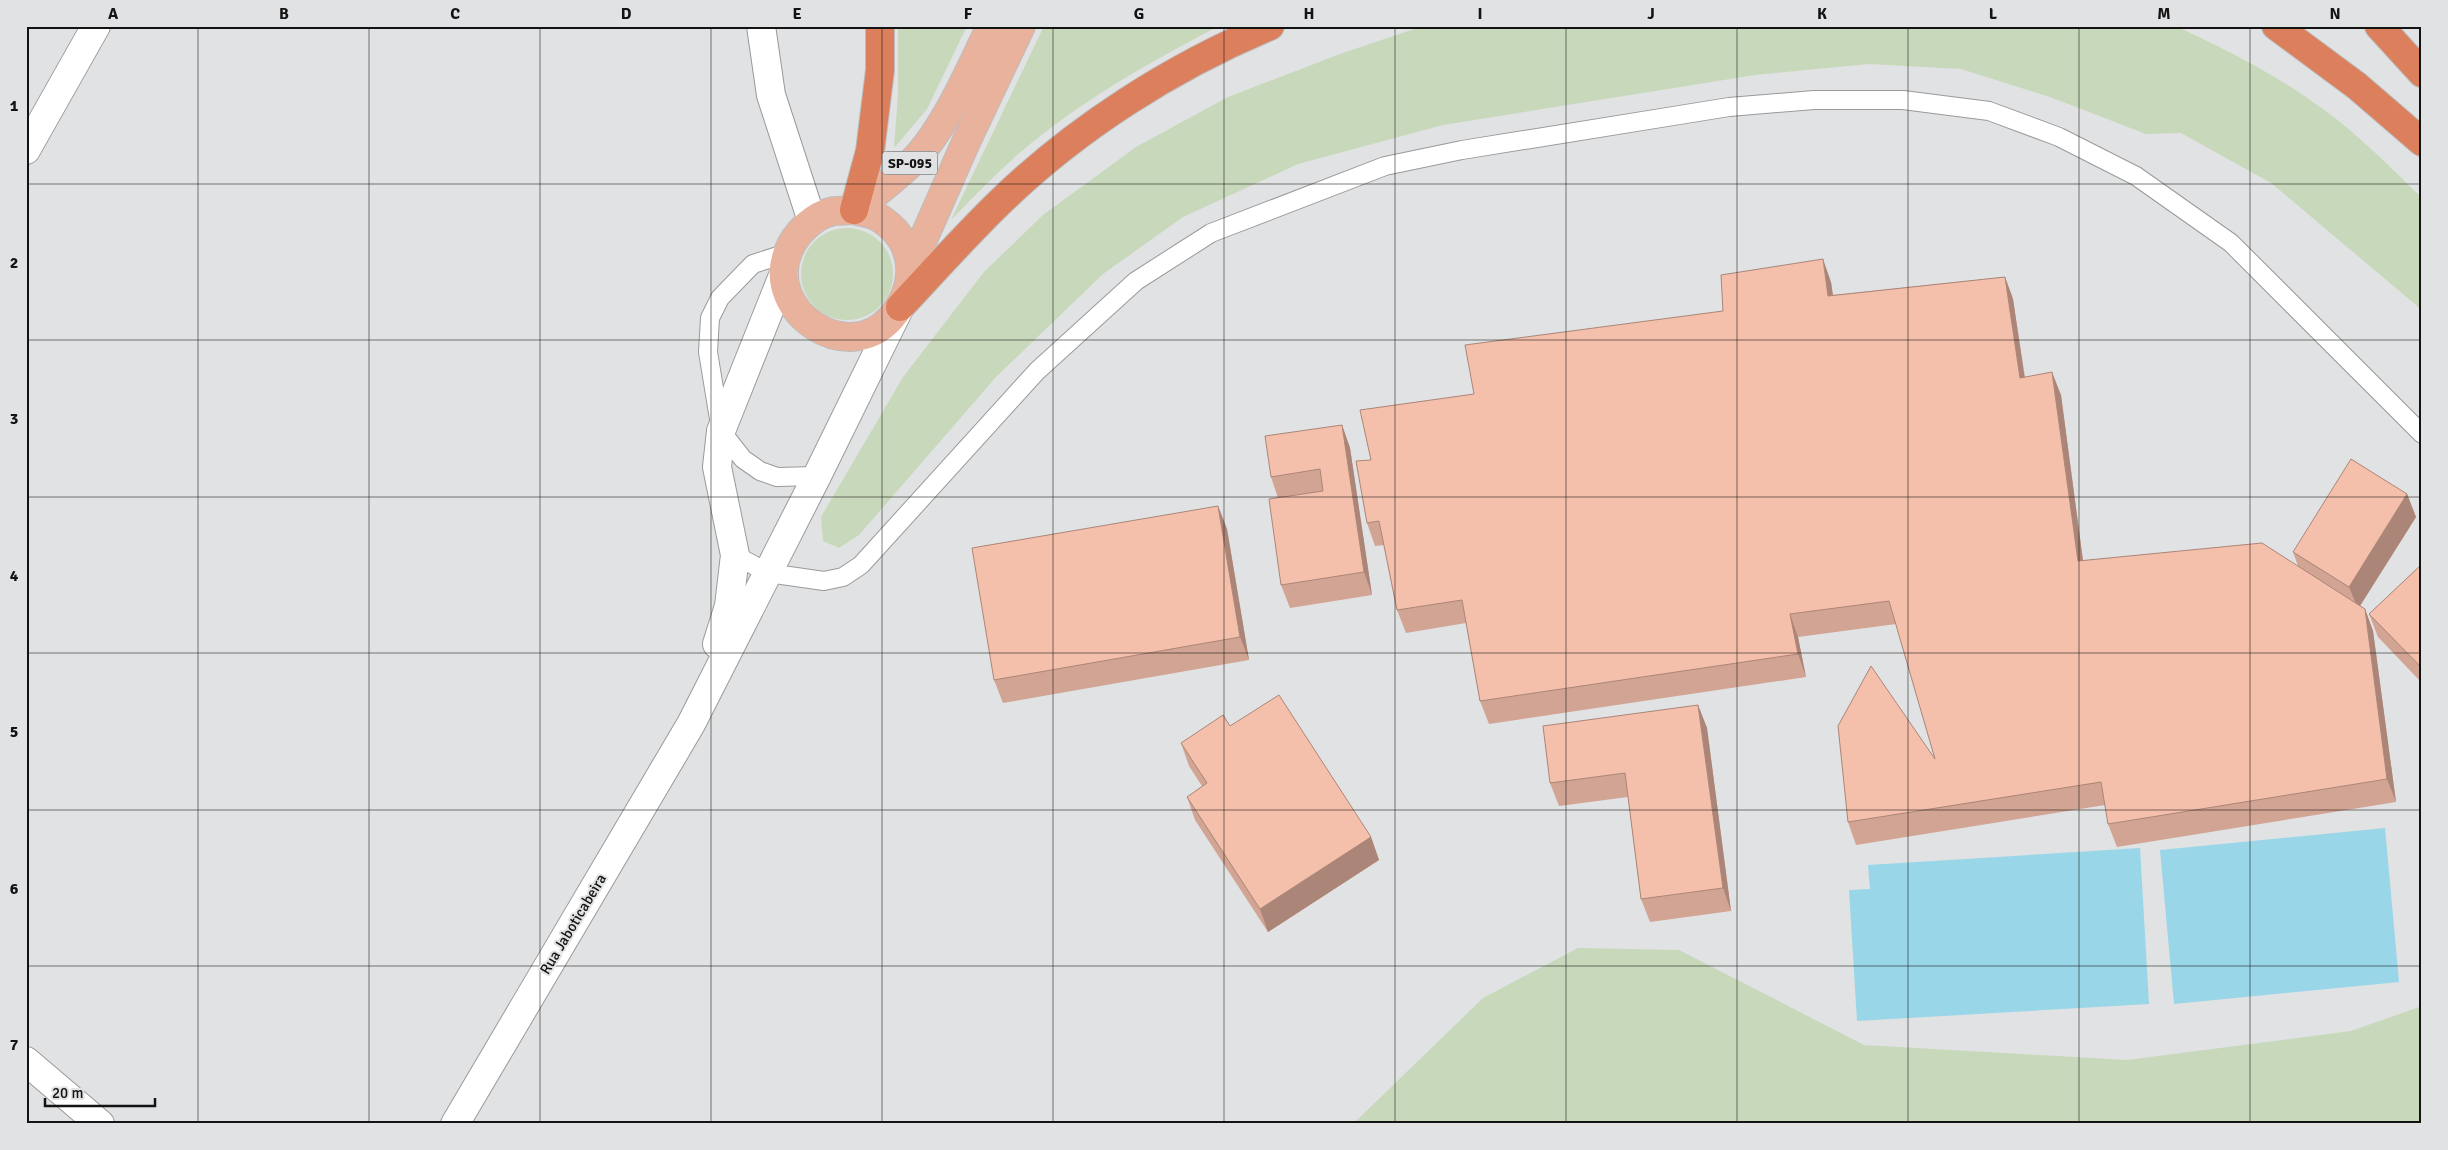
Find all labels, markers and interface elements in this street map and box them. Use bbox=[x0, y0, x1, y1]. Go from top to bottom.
text: A bbox=[108, 4, 119, 24]
text: B bbox=[279, 4, 289, 24]
text: C bbox=[450, 4, 460, 24]
text: D bbox=[621, 4, 632, 24]
text: E bbox=[792, 4, 802, 24]
text: F bbox=[964, 4, 973, 24]
text: G bbox=[1134, 4, 1144, 24]
text: H bbox=[1304, 4, 1314, 24]
text: I bbox=[1477, 4, 1483, 24]
text: J bbox=[1647, 4, 1655, 24]
text: K bbox=[1817, 4, 1827, 24]
text: L bbox=[1989, 4, 1998, 24]
text: M bbox=[2157, 4, 2171, 24]
text: N bbox=[2329, 4, 2341, 24]
text: 1 bbox=[10, 96, 19, 116]
road number: SP-095 bbox=[882, 152, 938, 174]
text: 2 bbox=[10, 253, 18, 273]
text: 3 bbox=[10, 409, 18, 429]
text: 4 bbox=[10, 566, 19, 586]
text: 5 bbox=[10, 722, 18, 742]
street label: Rua Jaboticabeira bbox=[536, 871, 610, 977]
text: 6 bbox=[10, 879, 19, 899]
text: 7 bbox=[10, 1035, 19, 1055]
scale bar bbox=[45, 1075, 155, 1107]
text: 20 m bbox=[52, 1084, 83, 1102]

